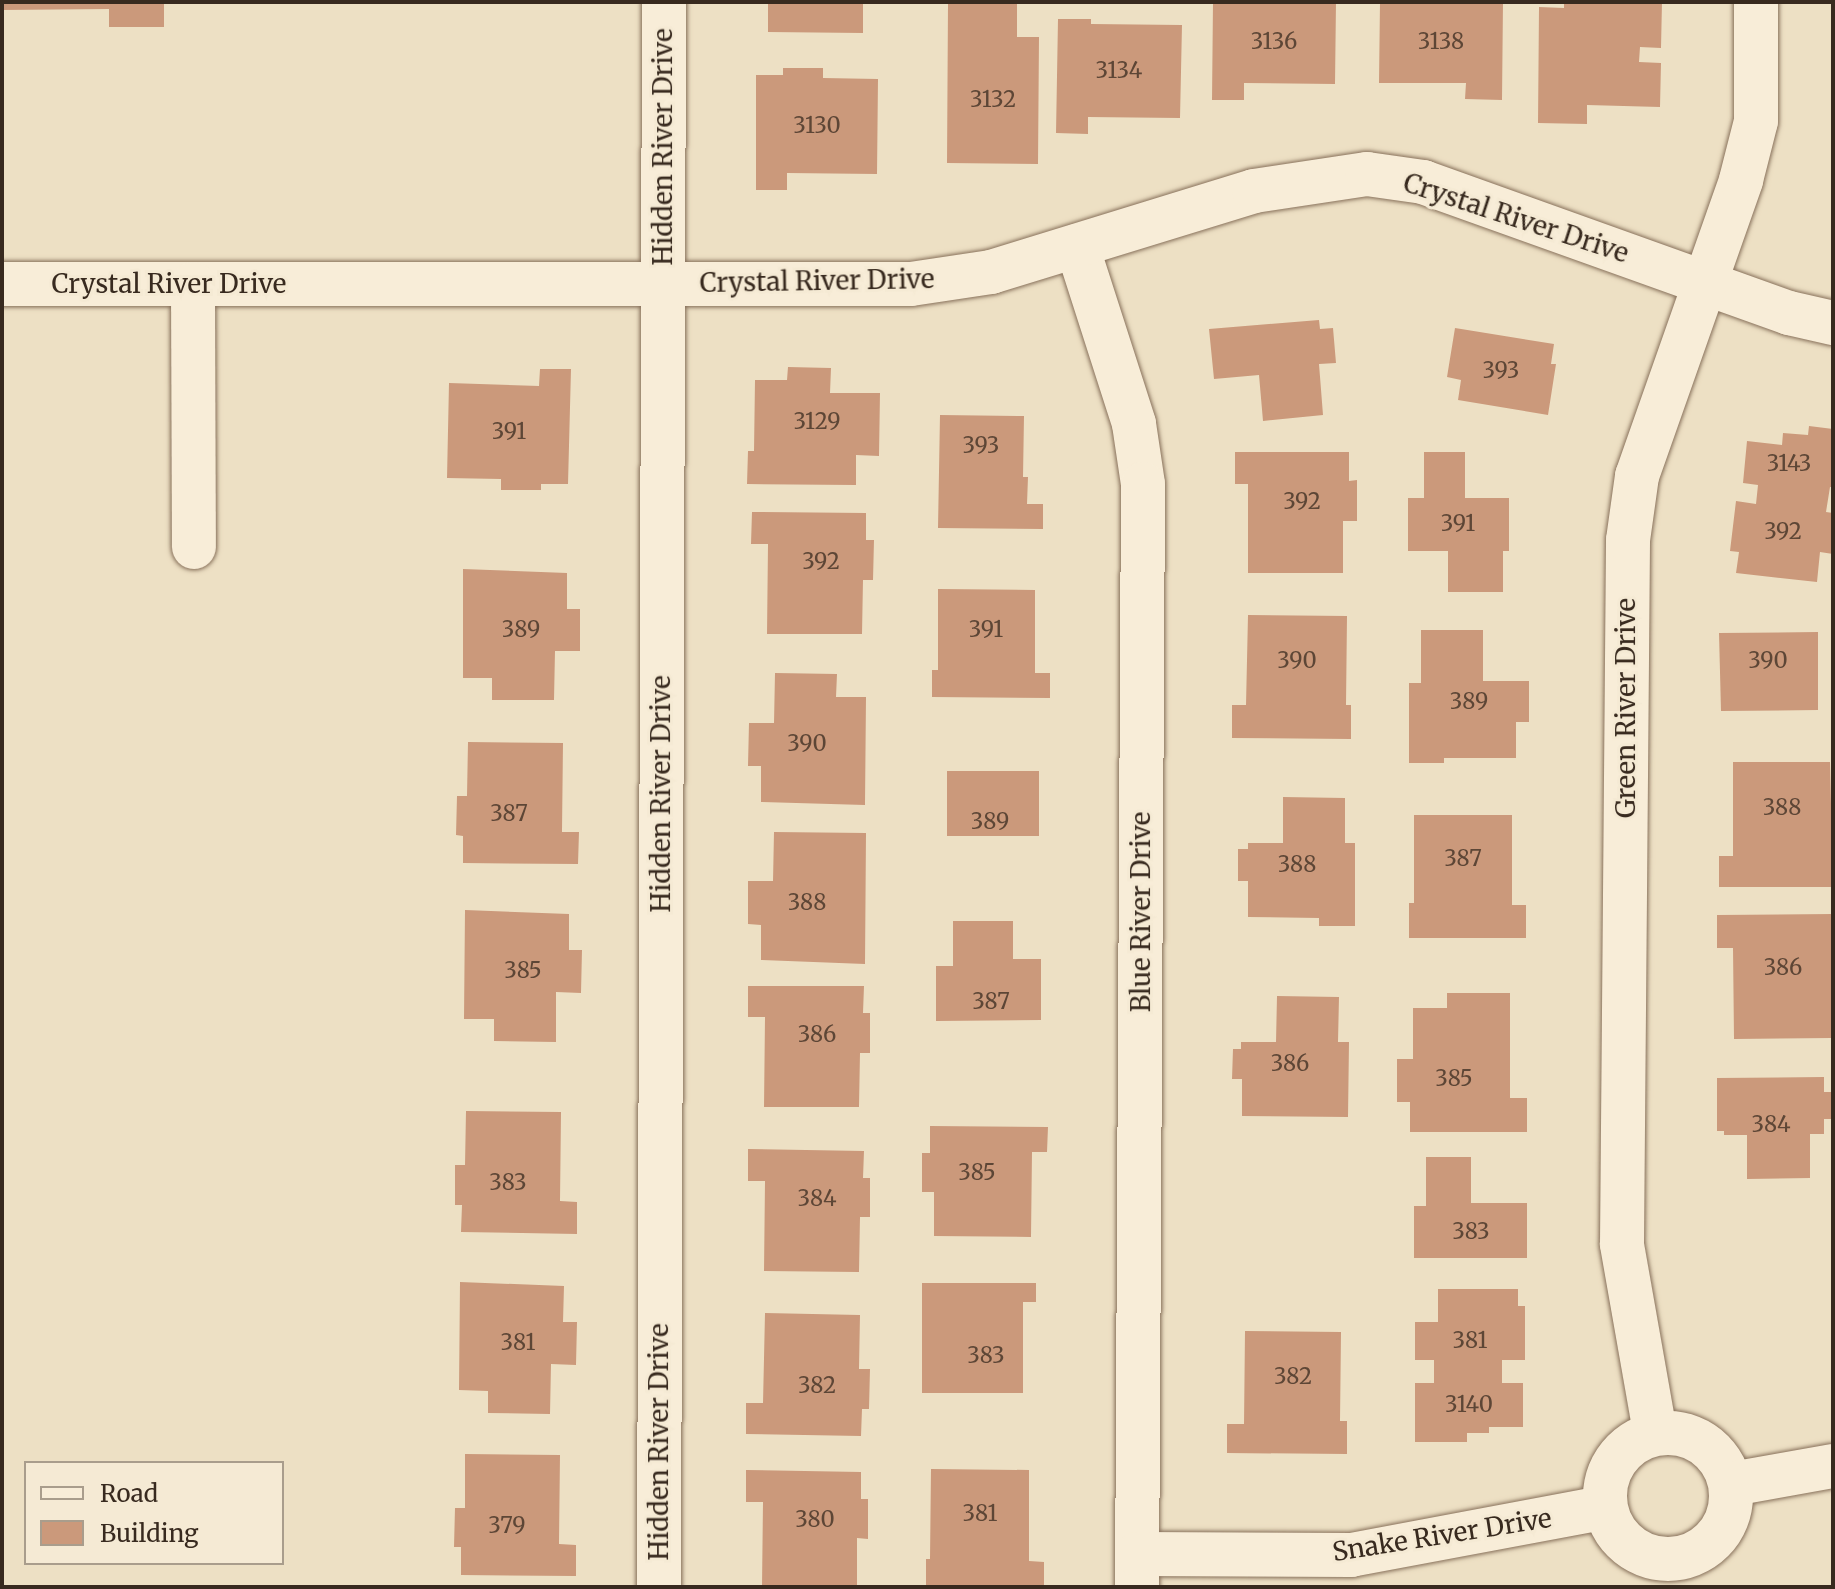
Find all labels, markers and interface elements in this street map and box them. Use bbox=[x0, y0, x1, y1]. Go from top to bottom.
street label: Hidden River Drive bbox=[647, 28, 679, 266]
house number: 3136 bbox=[1251, 29, 1297, 55]
house number: 3138 bbox=[1418, 29, 1464, 55]
house number: 3134 bbox=[1096, 58, 1142, 84]
house number: 3132 bbox=[970, 87, 1016, 113]
house number: 3130 bbox=[793, 113, 841, 139]
street label: Crystal River Drive bbox=[1400, 167, 1632, 269]
street label: Crystal River Drive bbox=[699, 263, 935, 299]
street label: Crystal River Drive bbox=[52, 268, 286, 300]
house number: 393 bbox=[1483, 358, 1519, 384]
house number: 3129 bbox=[793, 409, 841, 435]
house number: 391 bbox=[492, 419, 526, 445]
house number: 393 bbox=[963, 433, 999, 459]
house number: 3143 bbox=[1767, 451, 1811, 477]
house number: 392 bbox=[1283, 489, 1321, 515]
house number: 391 bbox=[1441, 511, 1475, 537]
house number: 392 bbox=[1764, 519, 1802, 545]
house number: 392 bbox=[802, 549, 840, 575]
street label: Green River Drive bbox=[1610, 598, 1642, 818]
house number: 389 bbox=[502, 617, 540, 643]
house number: 391 bbox=[969, 617, 1003, 643]
house number: 390 bbox=[1277, 648, 1317, 674]
house number: 390 bbox=[1748, 648, 1788, 674]
street label: Hidden River Drive bbox=[645, 675, 677, 913]
house number: 389 bbox=[1450, 689, 1488, 715]
house number: 390 bbox=[787, 731, 827, 757]
house number: 388 bbox=[1763, 795, 1801, 821]
house number: 387 bbox=[490, 801, 528, 827]
house number: 389 bbox=[971, 809, 1009, 835]
street label: Blue River Drive bbox=[1125, 812, 1157, 1012]
house number: 387 bbox=[1444, 846, 1482, 872]
house number: 388 bbox=[1278, 852, 1316, 878]
house number: 388 bbox=[788, 890, 826, 916]
house number: 386 bbox=[1764, 955, 1802, 981]
house number: 385 bbox=[504, 958, 542, 984]
house number: 387 bbox=[972, 989, 1010, 1015]
house number: 386 bbox=[798, 1022, 836, 1048]
house number: 386 bbox=[1271, 1051, 1309, 1077]
house number: 385 bbox=[1435, 1066, 1473, 1092]
house number: 384 bbox=[1752, 1112, 1790, 1138]
house number: 385 bbox=[958, 1160, 996, 1186]
house number: 383 bbox=[489, 1170, 527, 1196]
house number: 384 bbox=[798, 1186, 836, 1212]
house number: 383 bbox=[1452, 1219, 1490, 1245]
street label: Hidden River Drive bbox=[643, 1323, 675, 1561]
house number: 381 bbox=[1453, 1328, 1487, 1354]
house number: 381 bbox=[501, 1330, 535, 1356]
house number: 383 bbox=[967, 1343, 1005, 1369]
house number: 382 bbox=[1274, 1364, 1312, 1390]
house number: 382 bbox=[798, 1373, 836, 1399]
house number: 3140 bbox=[1445, 1392, 1493, 1418]
legend bbox=[24, 1461, 284, 1565]
text: Road bbox=[100, 1478, 158, 1509]
house number: 381 bbox=[963, 1501, 997, 1527]
street label: Snake River Drive bbox=[1330, 1502, 1554, 1568]
house number: 380 bbox=[795, 1507, 835, 1533]
house number: 379 bbox=[488, 1513, 526, 1539]
text: Building bbox=[100, 1518, 199, 1549]

